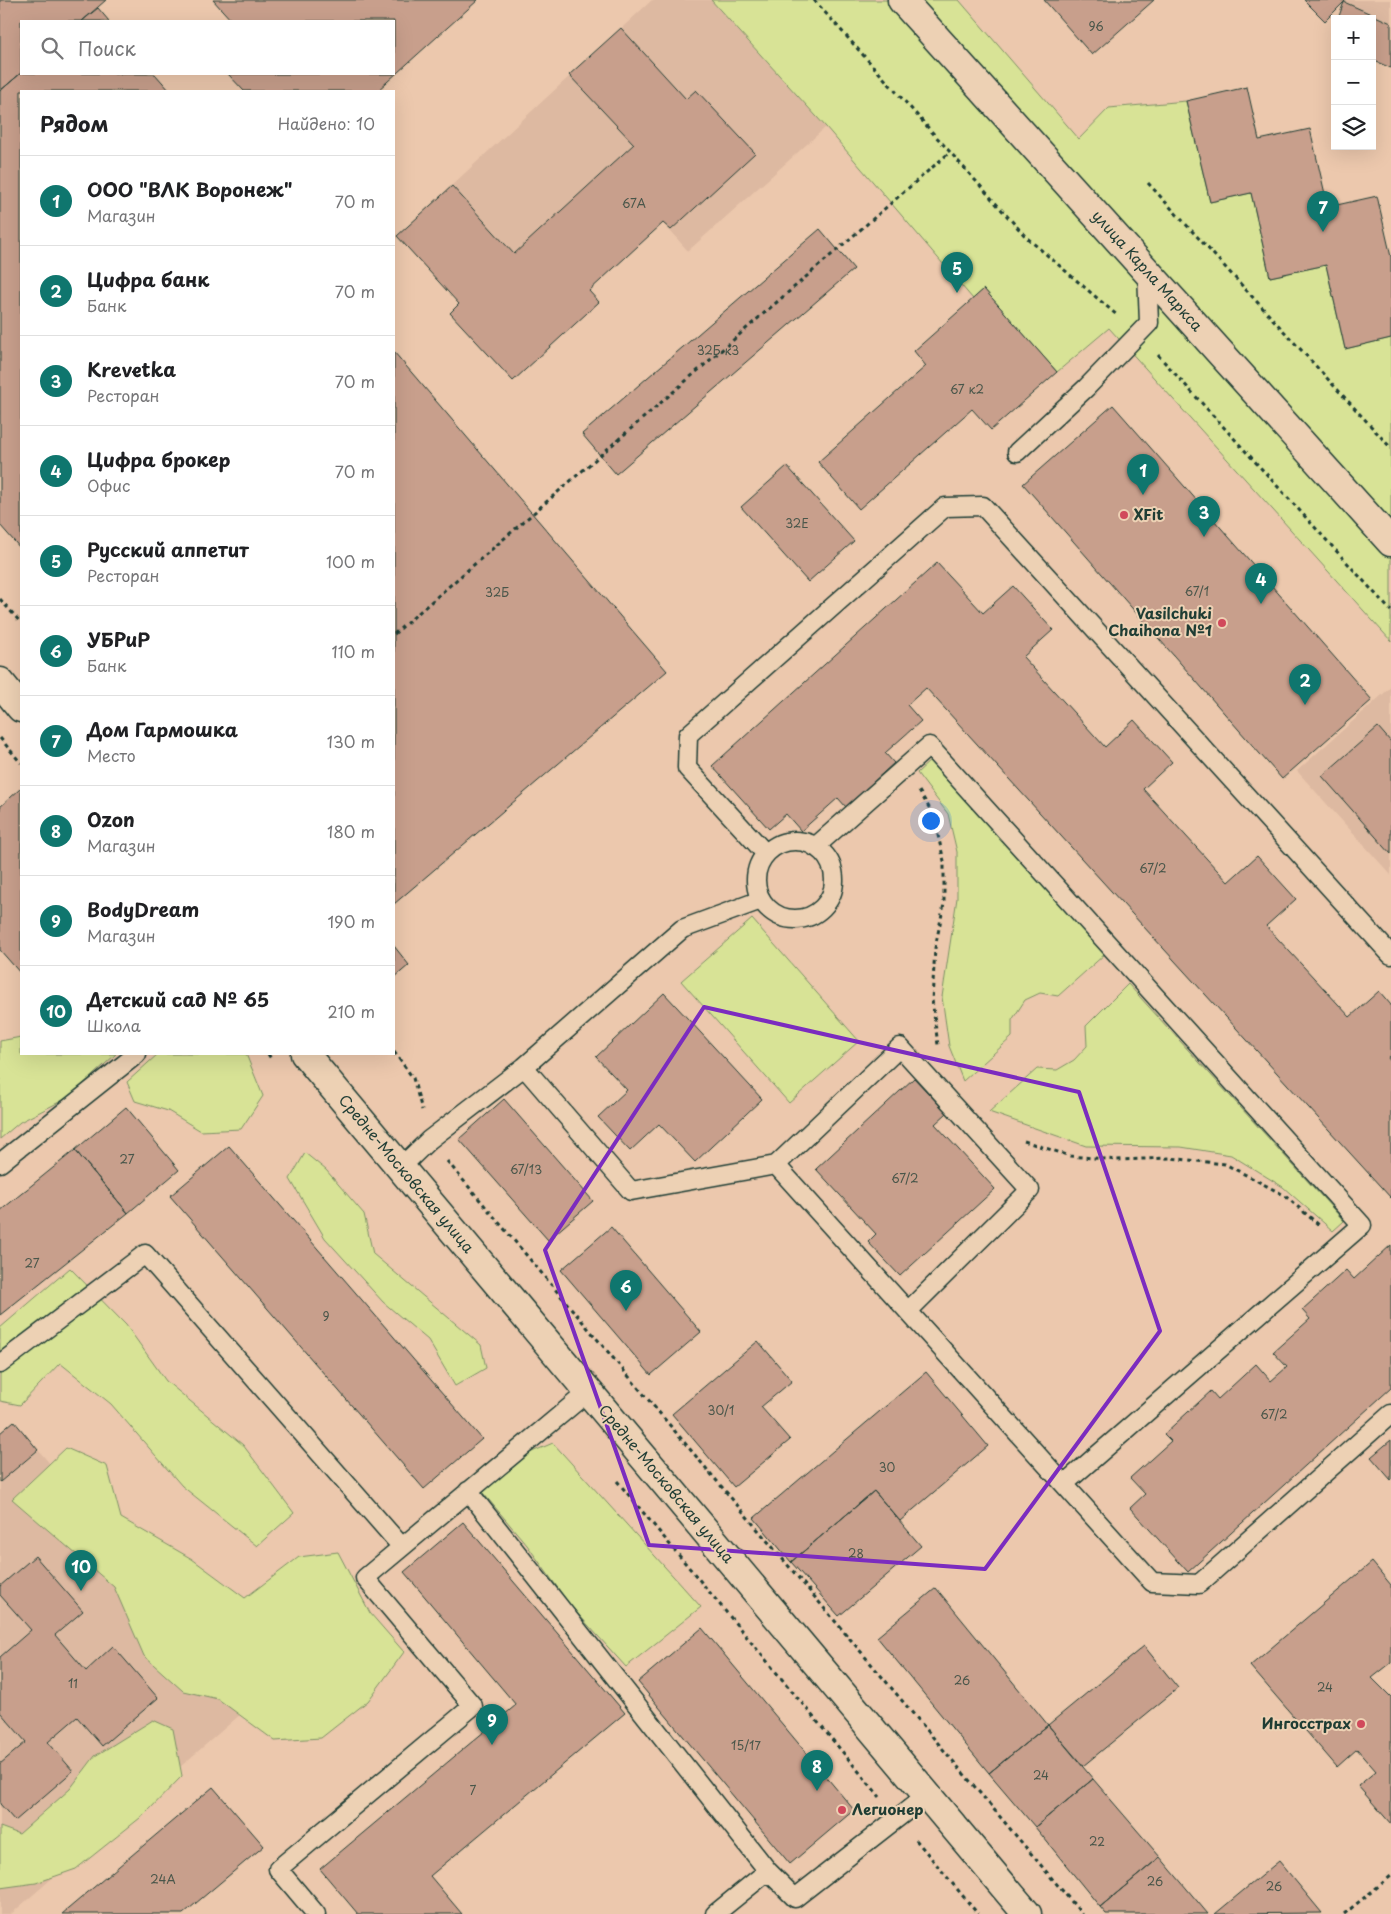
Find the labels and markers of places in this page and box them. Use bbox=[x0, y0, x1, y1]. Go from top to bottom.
pin: 7 bbox=[1307, 191, 1339, 232]
pin: 5 bbox=[941, 252, 973, 293]
pin: 1 bbox=[1127, 454, 1159, 495]
pin: 3 bbox=[1188, 496, 1220, 537]
place label: XFit bbox=[1134, 502, 1163, 525]
marker: XFit bbox=[1118, 509, 1130, 521]
pin: 4 bbox=[1245, 563, 1277, 604]
place label: Vasilchuki Chaihona №1 bbox=[1108, 601, 1212, 641]
marker: Vasilchuki Chaihona №1 bbox=[1216, 617, 1228, 629]
pin: 2 bbox=[1289, 664, 1321, 705]
pin: 6 bbox=[610, 1270, 642, 1311]
pin: 10 bbox=[65, 1550, 97, 1591]
pin: 9 bbox=[476, 1704, 508, 1745]
place label: Ингосстрах bbox=[1262, 1711, 1352, 1734]
marker: Ингосстрах bbox=[1355, 1718, 1367, 1730]
pin: 8 bbox=[801, 1750, 833, 1791]
place label: Легионер bbox=[852, 1797, 924, 1820]
marker: Легионер bbox=[836, 1804, 848, 1816]

